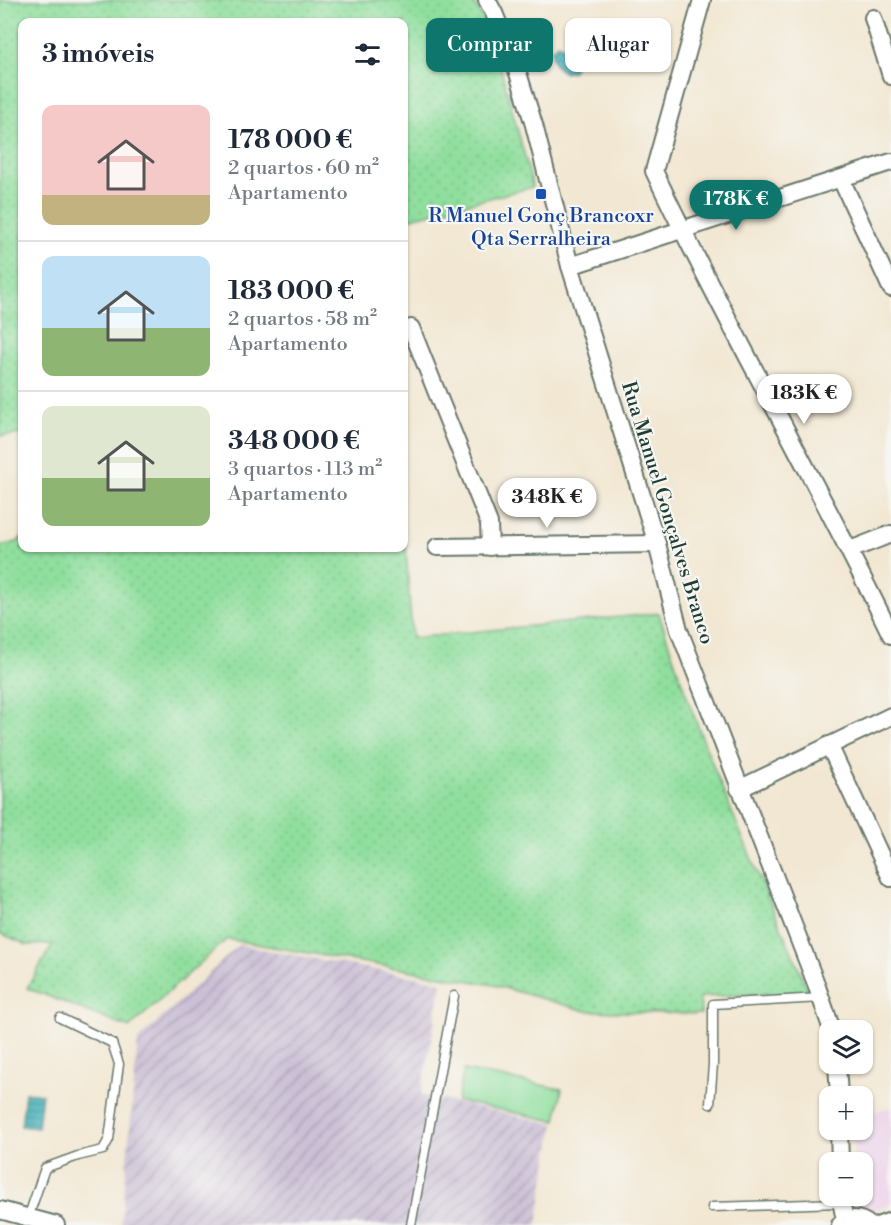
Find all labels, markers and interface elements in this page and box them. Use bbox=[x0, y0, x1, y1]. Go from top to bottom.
chip: Comprar bbox=[426, 18, 553, 72]
chip: Alugar bbox=[565, 18, 671, 72]
text: 3 imóveis bbox=[42, 38, 155, 70]
icon: filters bbox=[351, 38, 384, 71]
text: 178 000 € bbox=[228, 124, 352, 156]
icon: home bbox=[90, 129, 162, 201]
text: 2 quartos · 60 m² bbox=[228, 156, 379, 181]
pin: 178K € bbox=[687, 180, 785, 231]
text: Apartamento bbox=[228, 181, 348, 206]
marker: R Manuel Gonç Brancoxr Qta Serralheira bbox=[534, 187, 548, 201]
text: 178K € bbox=[703, 187, 769, 212]
place label: R Manuel Gonç Brancoxr Qta Serralheira bbox=[428, 204, 654, 252]
text: 183 000 € bbox=[228, 275, 354, 307]
icon: home bbox=[90, 280, 162, 352]
text: 2 quartos · 58 m² bbox=[228, 307, 377, 332]
text: Apartamento bbox=[228, 332, 348, 357]
pin: 183K € bbox=[755, 374, 853, 425]
street label: Rua Manuel Gonçalves Branco bbox=[615, 379, 719, 647]
text: 183K € bbox=[771, 381, 837, 406]
text: 348 000 € bbox=[228, 425, 360, 457]
icon: home bbox=[90, 430, 162, 502]
text: 3 quartos · 113 m² bbox=[228, 457, 382, 482]
pin: 348K € bbox=[498, 478, 596, 529]
text: Apartamento bbox=[228, 482, 348, 507]
text: 348K € bbox=[512, 485, 582, 510]
map controls bbox=[819, 1020, 873, 1206]
button: layers bbox=[819, 1020, 873, 1074]
button: + bbox=[819, 1086, 873, 1140]
button: − bbox=[819, 1152, 873, 1206]

